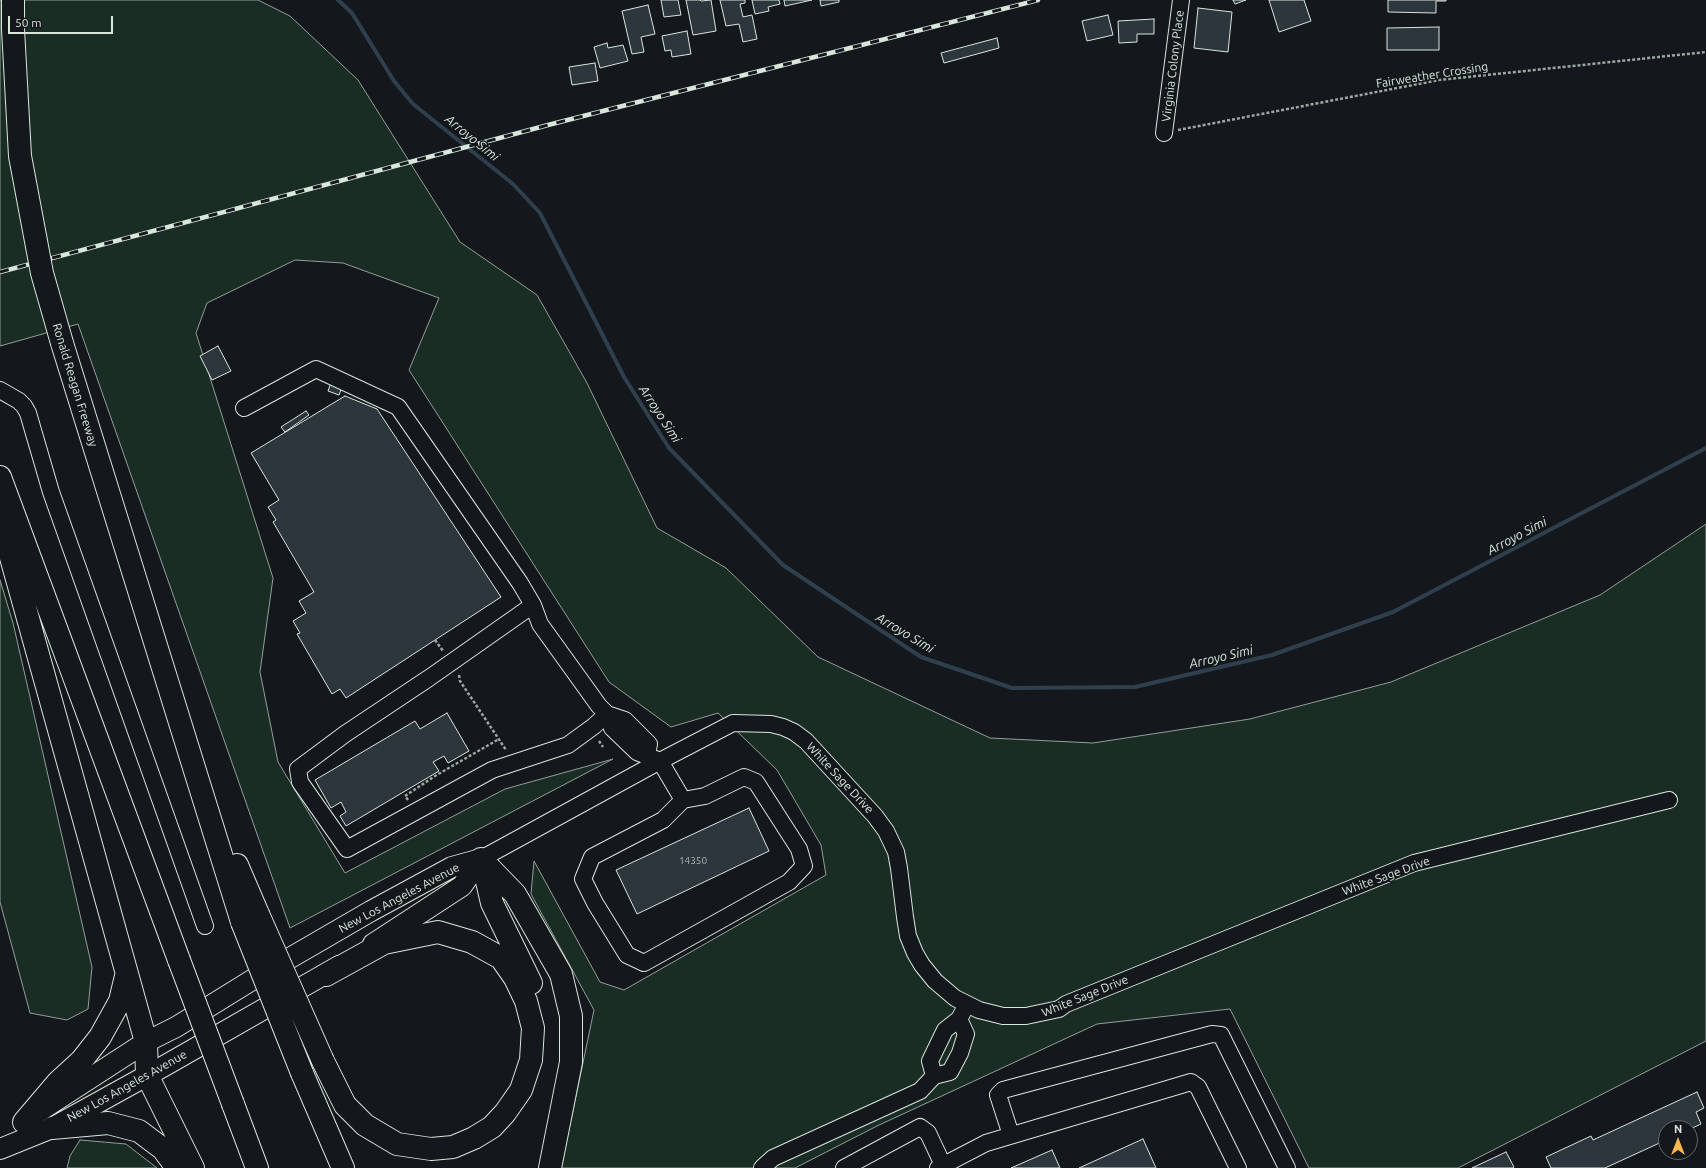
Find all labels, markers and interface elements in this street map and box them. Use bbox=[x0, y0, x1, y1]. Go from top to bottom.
scale bar bbox=[10, 8, 115, 34]
street label: Virginia Colony Place bbox=[1159, 9, 1187, 123]
text: 50 m bbox=[15, 16, 42, 29]
street label: Fairweather Crossing bbox=[1375, 59, 1489, 91]
water label: Arroyo Simi bbox=[442, 111, 502, 165]
street label: Ronald Reagan Freeway bbox=[49, 321, 101, 449]
water label: Arroyo Simi bbox=[636, 382, 684, 446]
water label: Arroyo Simi bbox=[1485, 514, 1549, 558]
water label: Arroyo Simi bbox=[873, 609, 937, 657]
water label: Arroyo Simi bbox=[1187, 642, 1255, 672]
street label: White Sage Drive bbox=[803, 739, 877, 817]
street label: White Sage Drive bbox=[1340, 853, 1432, 899]
house number: 14350 bbox=[679, 855, 707, 867]
street label: New Los Angeles Avenue bbox=[336, 860, 462, 936]
street label: White Sage Drive bbox=[1040, 972, 1130, 1020]
street label: New Los Angeles Avenue bbox=[65, 1047, 189, 1125]
north arrow bbox=[1658, 1120, 1698, 1160]
text: N bbox=[1674, 1123, 1682, 1135]

